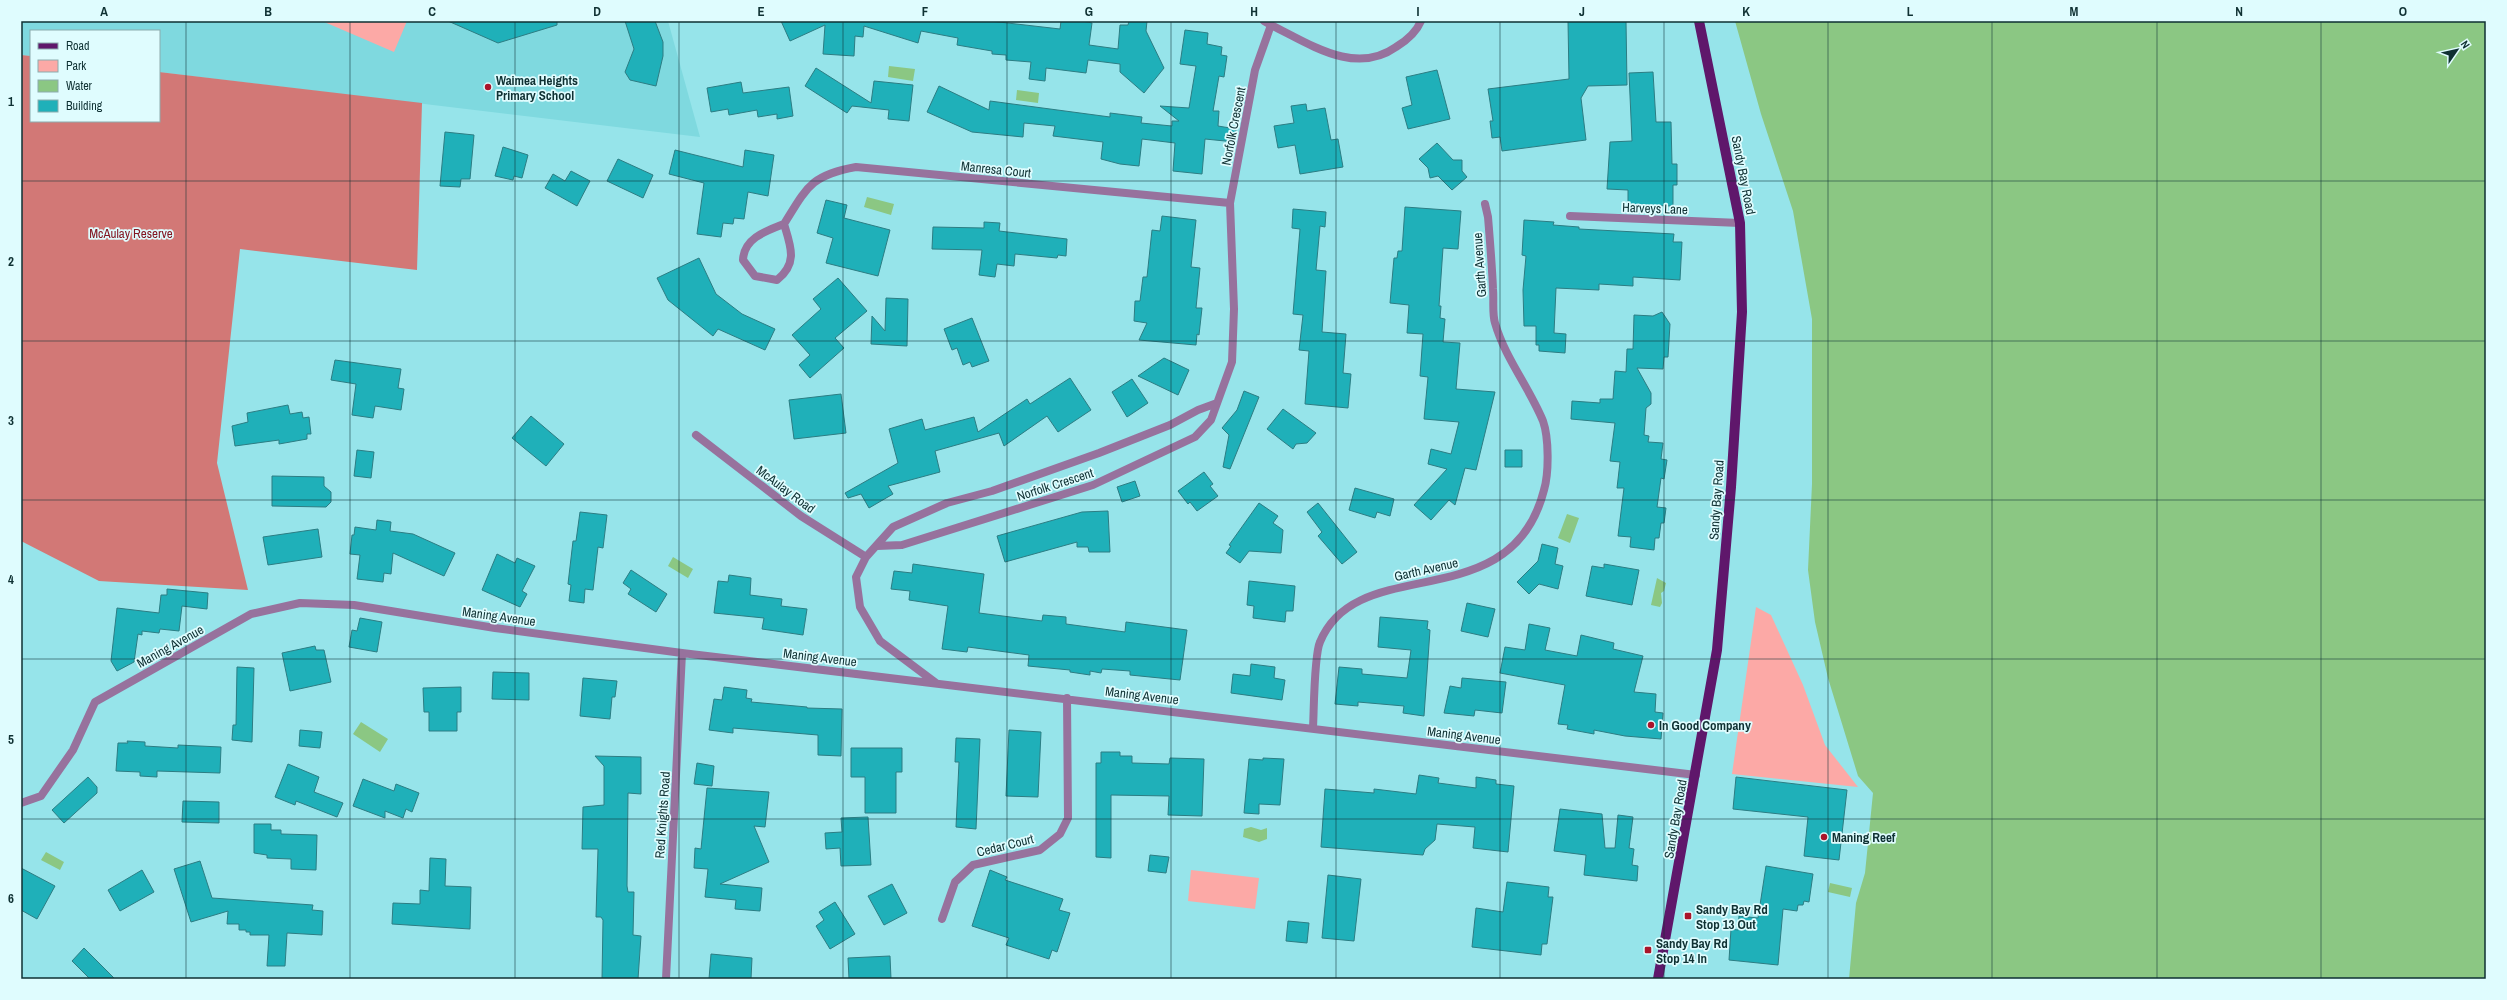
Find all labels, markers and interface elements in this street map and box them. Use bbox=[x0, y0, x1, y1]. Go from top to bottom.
text: A bbox=[100, 3, 108, 20]
text: B bbox=[264, 3, 272, 20]
text: C bbox=[428, 3, 436, 20]
text: D bbox=[593, 3, 601, 20]
text: E bbox=[757, 3, 765, 20]
text: F bbox=[922, 3, 929, 20]
text: G bbox=[1085, 3, 1093, 20]
text: H bbox=[1250, 3, 1258, 20]
text: I bbox=[1417, 3, 1420, 20]
text: J bbox=[1579, 3, 1585, 20]
text: K bbox=[1742, 3, 1750, 20]
text: L bbox=[1907, 3, 1914, 20]
text: M bbox=[2070, 3, 2079, 20]
text: N bbox=[2235, 3, 2243, 20]
text: O bbox=[2399, 3, 2407, 20]
legend bbox=[30, 30, 160, 122]
north arrow bbox=[2437, 30, 2477, 70]
text: Road bbox=[66, 38, 90, 54]
text: N bbox=[2458, 38, 2473, 51]
text: Park bbox=[66, 58, 86, 74]
place label: Waimea Heights Primary School bbox=[496, 72, 578, 104]
text: Water bbox=[66, 78, 93, 94]
marker: Waimea Heights Primary School bbox=[483, 82, 493, 92]
street label: Norfolk Crescent bbox=[1218, 85, 1249, 167]
text: 1 bbox=[8, 93, 14, 110]
text: Building bbox=[66, 98, 103, 114]
street label: Sandy Bay Road bbox=[1728, 134, 1759, 216]
street label: Manresa Court bbox=[960, 157, 1032, 182]
street label: Harveys Lane bbox=[1622, 199, 1688, 218]
park label: McAulay Reserve bbox=[89, 225, 173, 242]
street label: Garth Avenue bbox=[1469, 232, 1490, 298]
text: 2 bbox=[8, 253, 14, 270]
text: 3 bbox=[8, 412, 14, 429]
street label: Sandy Bay Road bbox=[1705, 459, 1728, 541]
street label: McAulay Road bbox=[753, 462, 819, 517]
street label: Norfolk Crescent bbox=[1015, 464, 1096, 505]
street label: Garth Avenue bbox=[1393, 554, 1460, 585]
text: 4 bbox=[8, 571, 14, 588]
street label: Maning Avenue bbox=[461, 603, 537, 630]
street label: Maning Avenue bbox=[134, 621, 207, 672]
street label: Maning Avenue bbox=[782, 645, 858, 670]
street label: Maning Avenue bbox=[1104, 683, 1180, 708]
place label: In Good Company bbox=[1659, 717, 1751, 734]
marker: In Good Company bbox=[1646, 720, 1656, 730]
street label: Maning Avenue bbox=[1426, 723, 1502, 748]
text: 5 bbox=[8, 731, 14, 748]
street label: Red Knights Road bbox=[651, 771, 674, 859]
street label: Sandy Bay Road bbox=[1660, 778, 1691, 860]
place label: Maning Reef bbox=[1832, 829, 1896, 846]
street label: Cedar Court bbox=[975, 830, 1035, 861]
marker: Maning Reef bbox=[1819, 832, 1829, 842]
text: 6 bbox=[8, 890, 14, 907]
place label: Sandy Bay Rd Stop 13 Out bbox=[1696, 901, 1768, 933]
marker: Sandy Bay Rd Stop 13 Out bbox=[1683, 911, 1693, 921]
place label: Sandy Bay Rd Stop 14 In bbox=[1656, 935, 1728, 967]
marker: Sandy Bay Rd Stop 14 In bbox=[1643, 945, 1653, 955]

